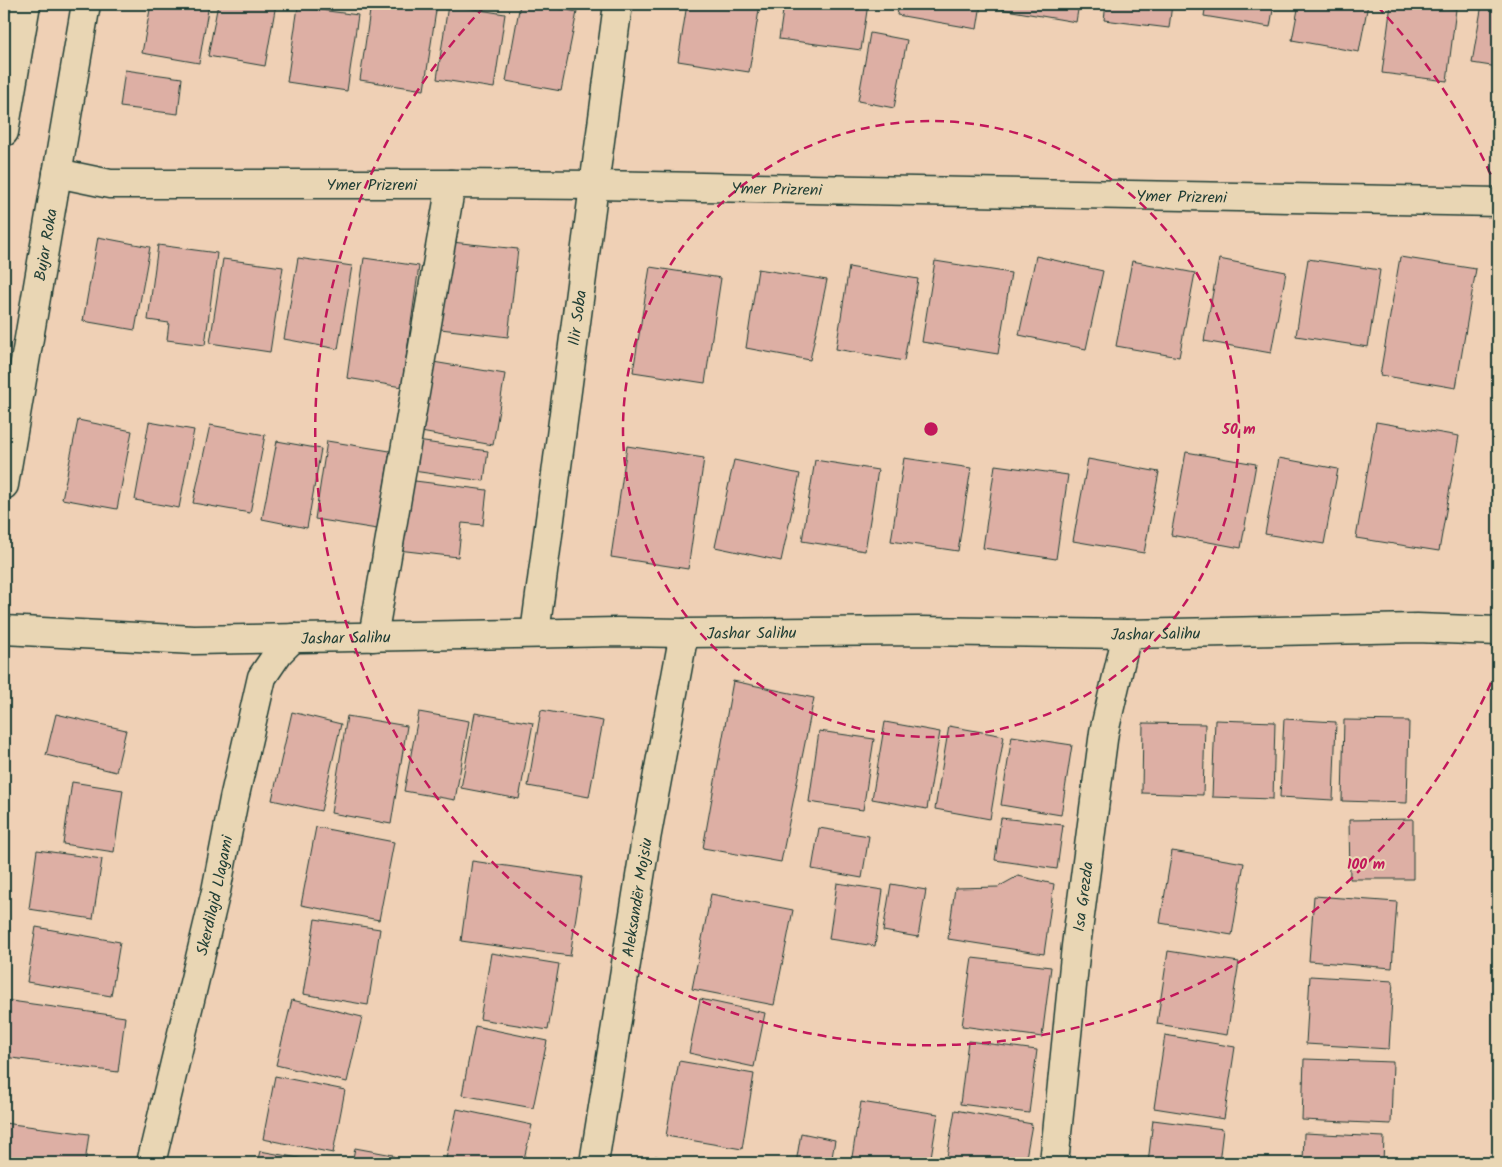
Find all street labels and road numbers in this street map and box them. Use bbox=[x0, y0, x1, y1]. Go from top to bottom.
street label: Ymer Prizreni bbox=[327, 173, 418, 198]
street label: Ymer Prizreni bbox=[731, 177, 824, 203]
street label: Ymer Prizreni bbox=[1136, 184, 1228, 211]
street label: Bujar Roka bbox=[28, 207, 65, 283]
street label: Ilir Soba bbox=[562, 288, 594, 347]
street label: Jashar Salihu bbox=[707, 621, 797, 647]
street label: Jashar Salihu bbox=[1111, 621, 1201, 648]
street label: Jashar Salihu bbox=[301, 625, 391, 652]
street label: Skerdilajd Llagami bbox=[190, 832, 241, 958]
street label: Aleksandër Mojsiu bbox=[616, 836, 660, 959]
street label: Isa Grezda bbox=[1067, 860, 1101, 933]

